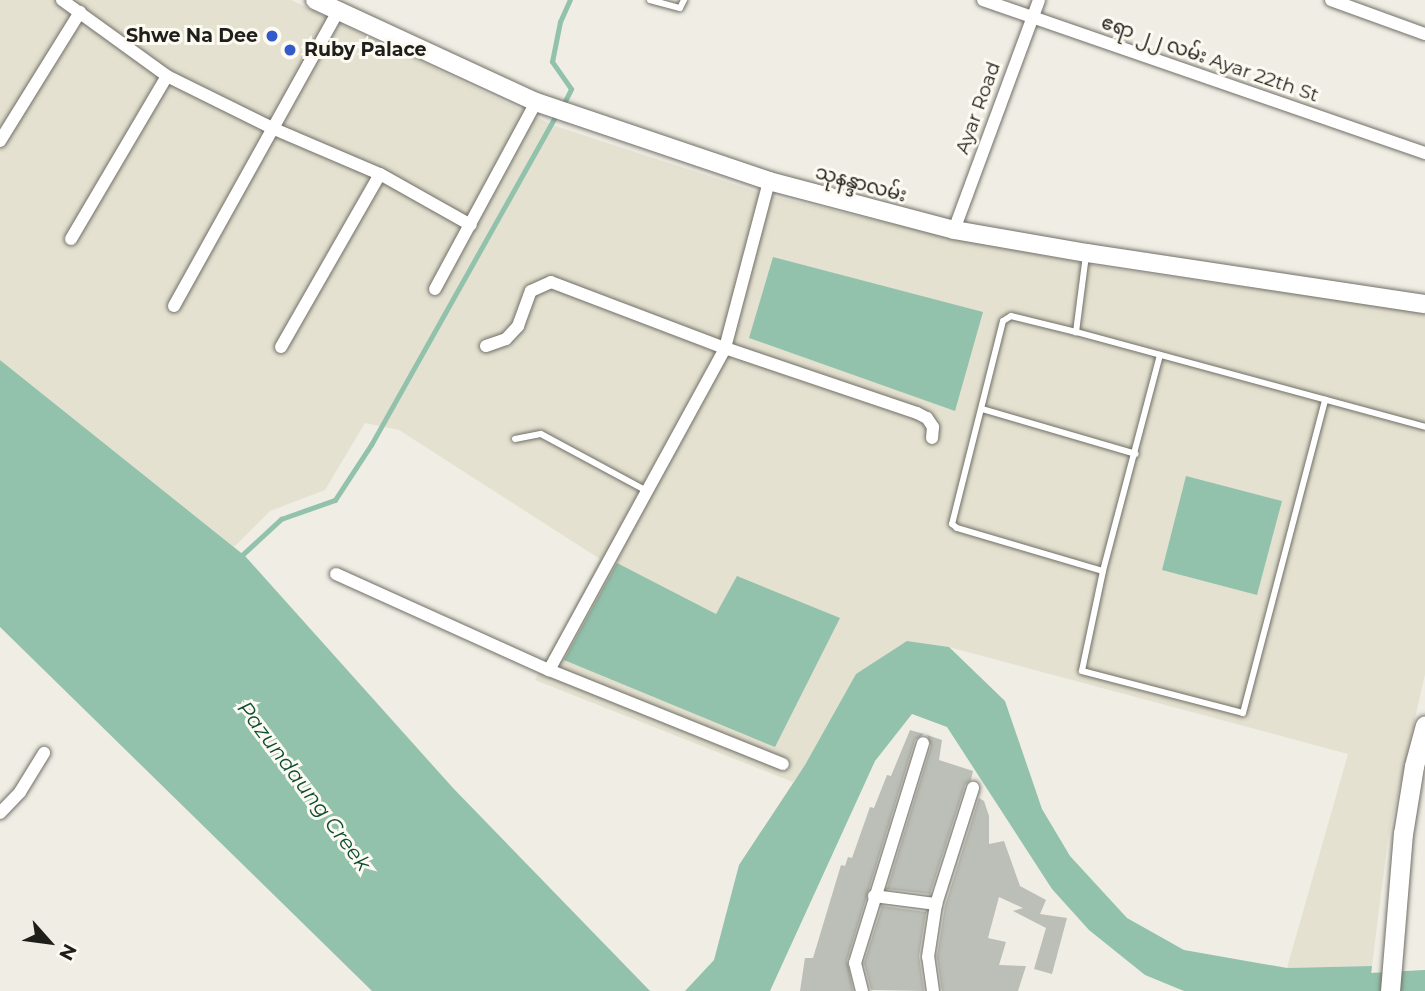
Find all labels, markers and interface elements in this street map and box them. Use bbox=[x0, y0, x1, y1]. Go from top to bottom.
street label: ဧရာ ၂၂ လမ်း Ayar 22th St bbox=[1098, 11, 1322, 107]
place label: Shwe Na Dee bbox=[126, 25, 258, 47]
marker: Shwe Na Dee bbox=[264, 28, 280, 44]
place label: Ruby Palace bbox=[304, 39, 427, 61]
marker: Ruby Palace bbox=[282, 42, 298, 58]
street label: Ayar Road bbox=[951, 59, 1005, 157]
street label: သုနန္ဒာလမ်း bbox=[813, 161, 909, 207]
water label: Pazundaung Creek bbox=[232, 696, 376, 876]
north arrow bbox=[14, 907, 84, 977]
text: N bbox=[54, 940, 82, 964]

